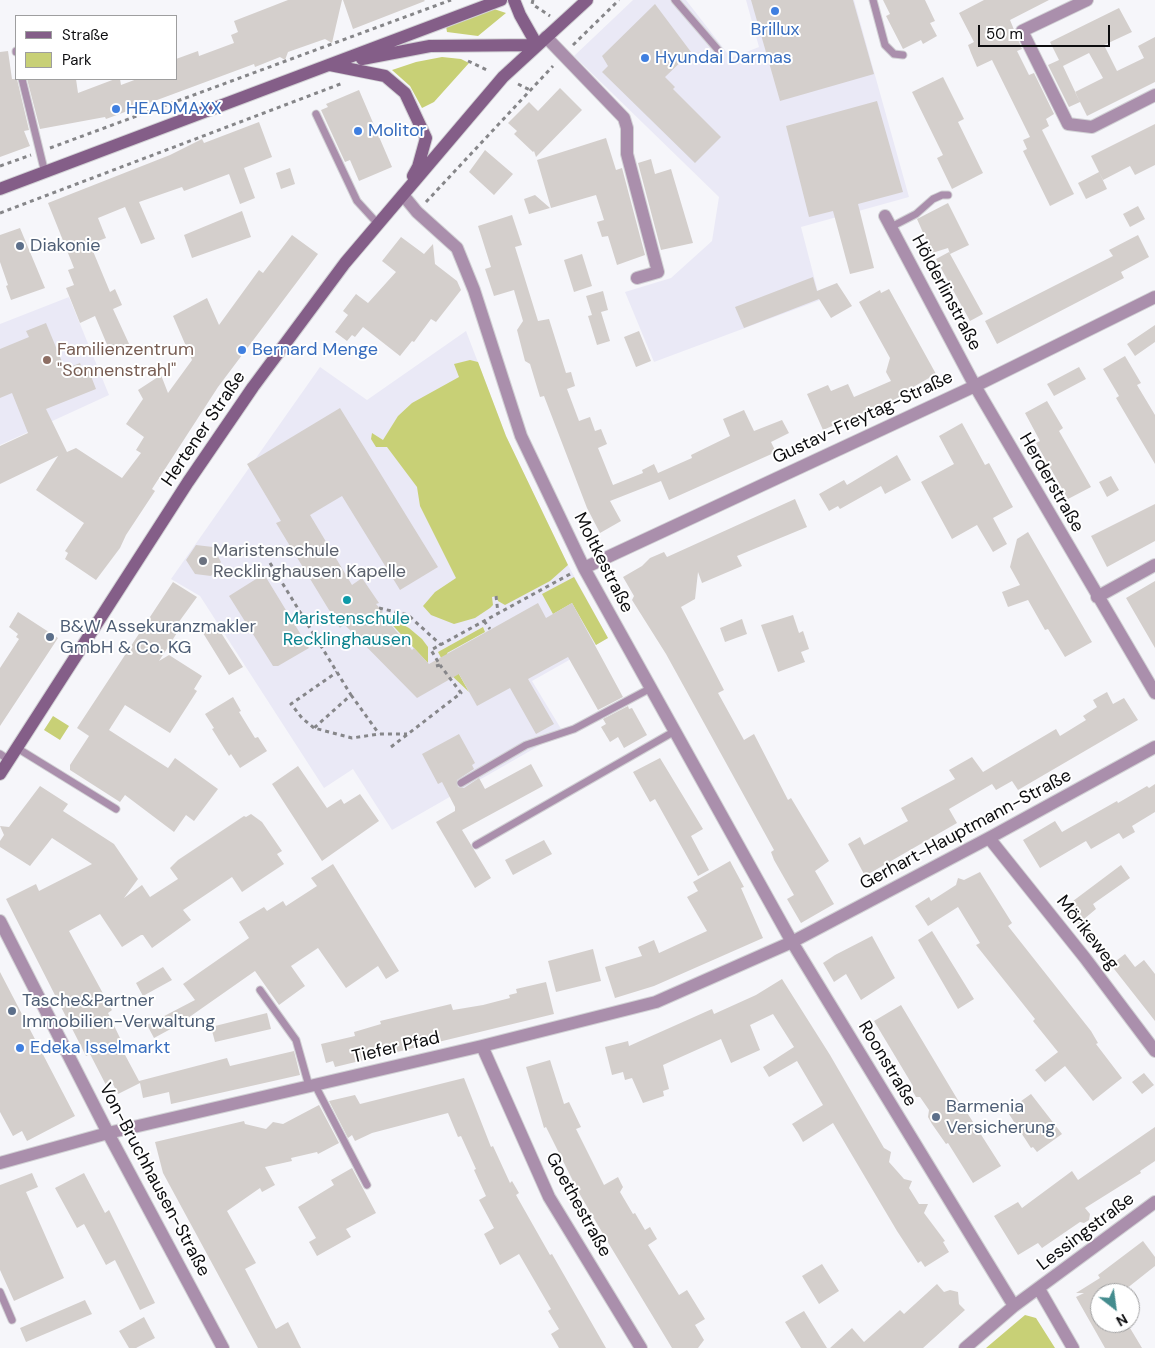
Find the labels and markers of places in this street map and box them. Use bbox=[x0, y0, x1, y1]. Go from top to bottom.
marker: Brillux bbox=[769, 5, 781, 17]
place label: Brillux bbox=[750, 19, 800, 41]
place label: Hyundai Darmas bbox=[655, 47, 792, 69]
marker: Hyundai Darmas bbox=[639, 52, 651, 64]
place label: HEADMAXX bbox=[126, 98, 222, 120]
marker: HEADMAXX bbox=[110, 103, 122, 115]
place label: Molitor bbox=[368, 120, 426, 142]
marker: Molitor bbox=[352, 125, 364, 137]
place label: Diakonie bbox=[30, 235, 100, 257]
marker: Diakonie bbox=[14, 240, 26, 252]
place label: Familienzentrum "Sonnenstrahl" bbox=[57, 339, 194, 382]
place label: Bernard Menge bbox=[252, 339, 378, 361]
marker: Bernard Menge bbox=[236, 344, 248, 356]
marker: Familienzentrum "Sonnenstrahl" bbox=[41, 354, 53, 366]
place label: Maristenschule Recklinghausen Kapelle bbox=[213, 540, 406, 582]
marker: Maristenschule Recklinghausen Kapelle bbox=[197, 555, 209, 567]
marker: Maristenschule Recklinghausen bbox=[341, 594, 353, 606]
place label: Maristenschule Recklinghausen bbox=[283, 608, 411, 650]
place label: B&W Assekuranzmakler GmbH & Co. KG bbox=[60, 616, 256, 659]
marker: B&W Assekuranzmakler GmbH & Co. KG bbox=[44, 631, 56, 643]
place label: Tasche&Partner Immobilien-Verwaltung bbox=[22, 990, 215, 1032]
marker: Tasche&Partner Immobilien-Verwaltung bbox=[6, 1005, 18, 1017]
place label: Edeka Isselmarkt bbox=[30, 1037, 170, 1059]
marker: Edeka Isselmarkt bbox=[14, 1042, 26, 1054]
place label: Barmenia Versicherung bbox=[946, 1096, 1055, 1138]
marker: Barmenia Versicherung bbox=[930, 1111, 942, 1123]

